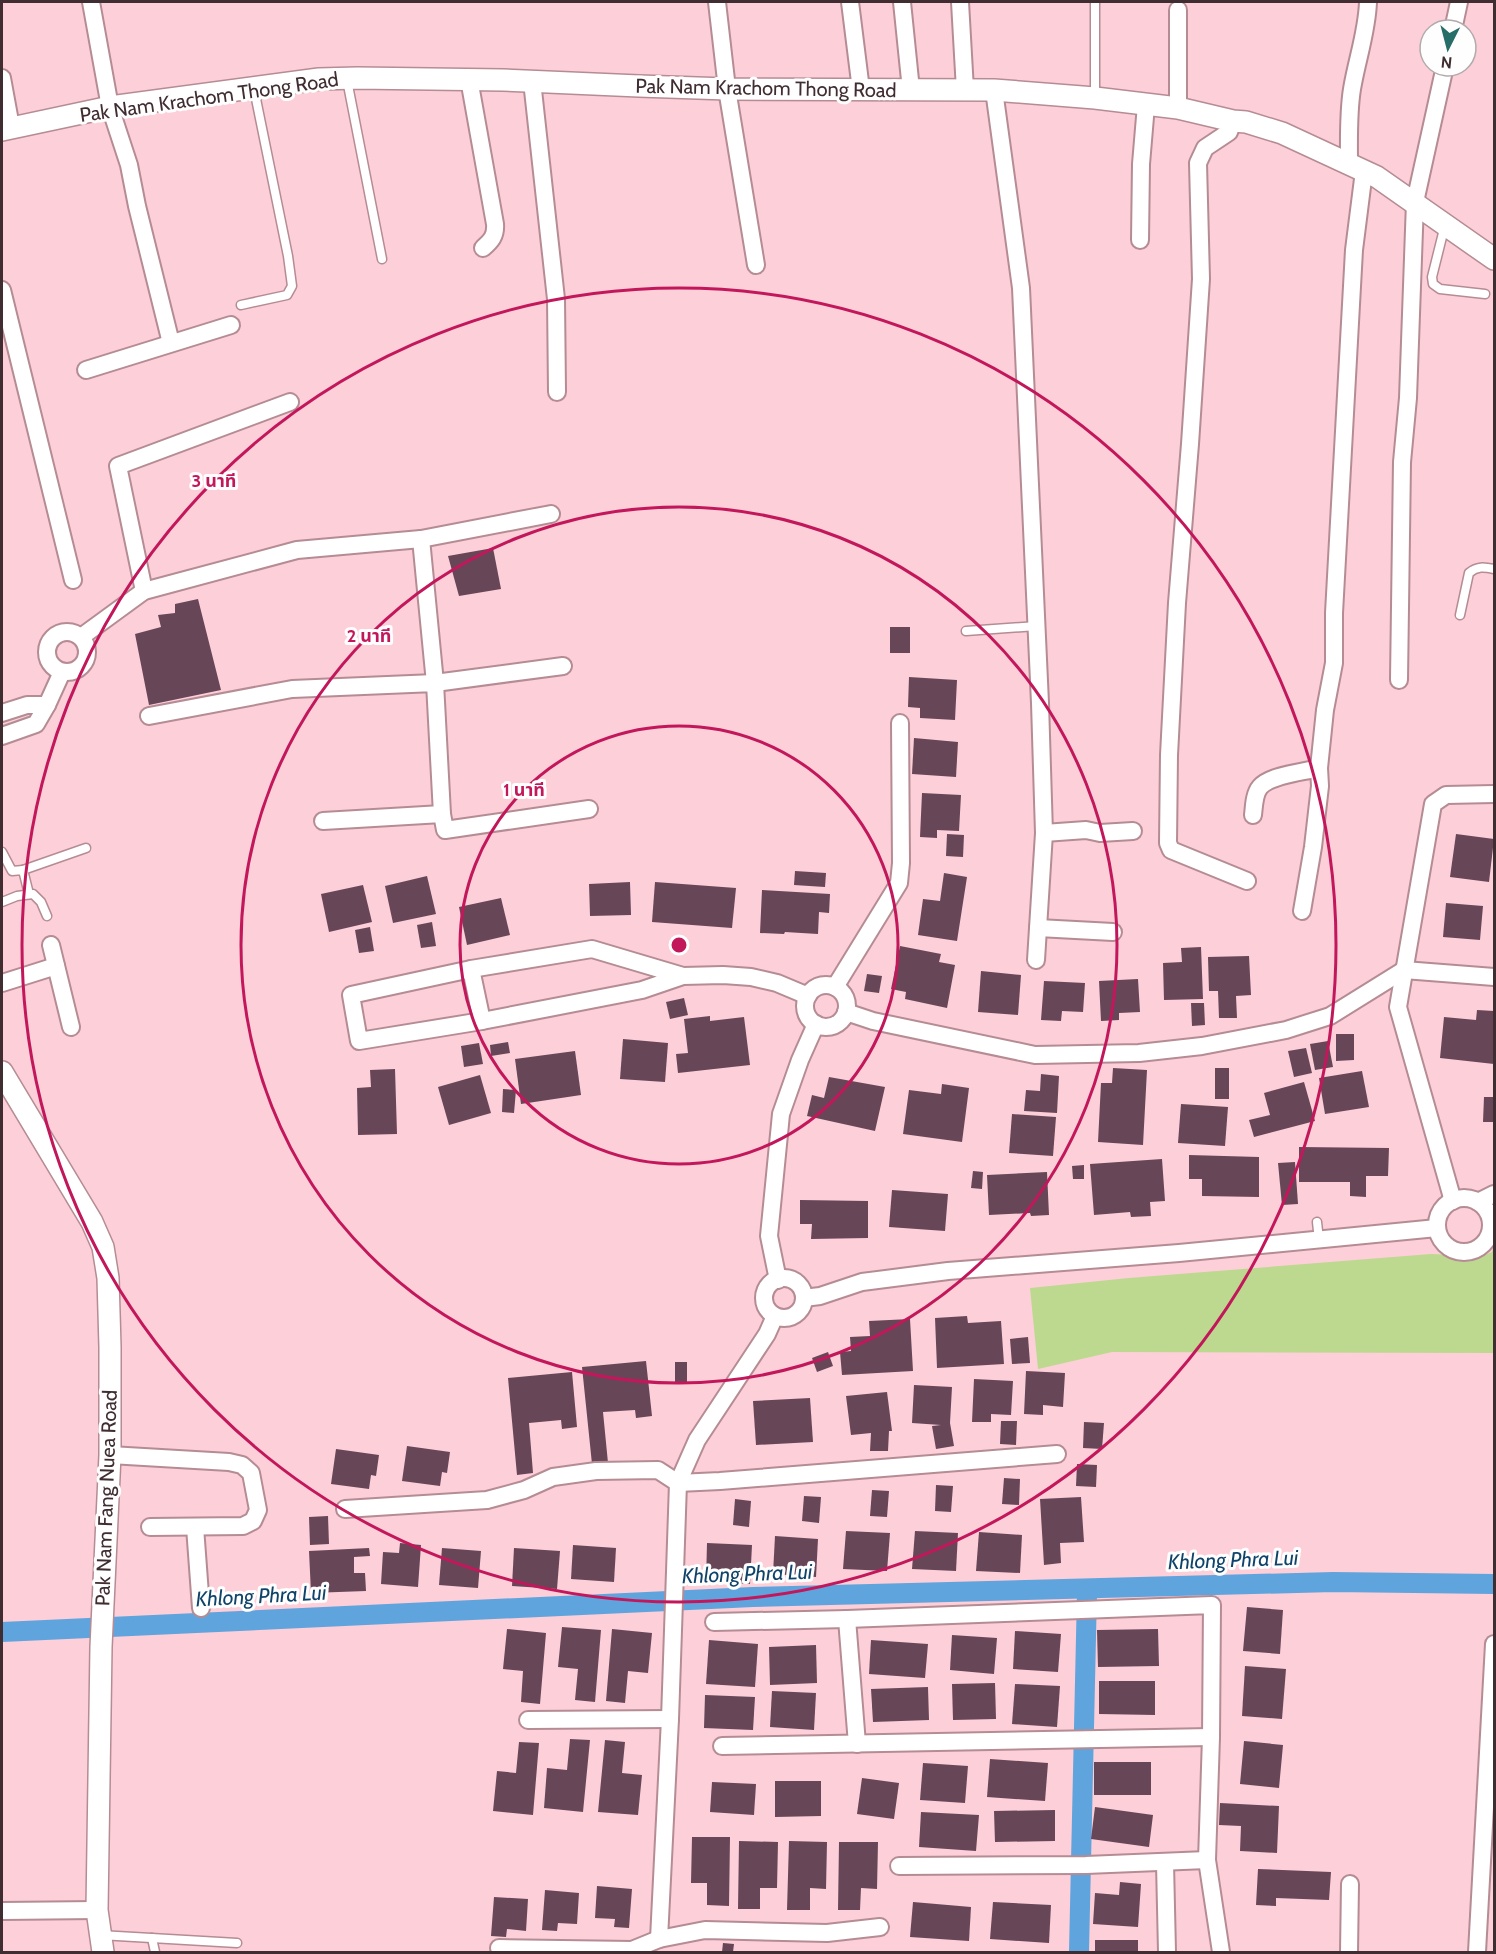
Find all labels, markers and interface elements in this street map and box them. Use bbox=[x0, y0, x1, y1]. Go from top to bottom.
north arrow bbox=[1418, 18, 1478, 78]
text: N bbox=[1440, 52, 1453, 72]
street label: Pak Nam Krachom Thong Road bbox=[78, 67, 340, 127]
street label: Pak Nam Krachom Thong Road bbox=[635, 74, 897, 102]
text: 3 นาที bbox=[192, 470, 236, 492]
text: 2 นาที bbox=[347, 625, 391, 647]
text: 1 นาที bbox=[503, 779, 545, 801]
centre of rings bbox=[669, 935, 689, 955]
street label: Pak Nam Fang Nuea Road bbox=[90, 1389, 122, 1607]
water label: Khlong Phra Lui bbox=[1167, 1545, 1299, 1574]
water label: Khlong Phra Lui bbox=[681, 1559, 813, 1588]
water label: Khlong Phra Lui bbox=[195, 1580, 327, 1611]

